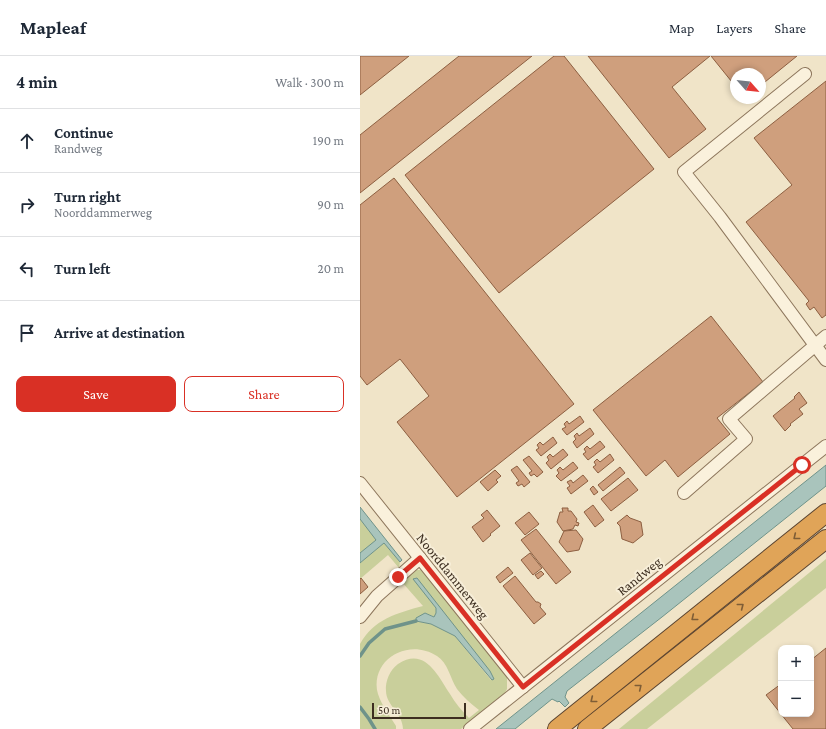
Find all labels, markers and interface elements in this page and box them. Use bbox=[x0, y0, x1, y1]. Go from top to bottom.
text: Mapleaf bbox=[20, 17, 86, 38]
text: Map bbox=[669, 20, 694, 36]
text: Layers bbox=[716, 20, 753, 36]
text: Share bbox=[775, 20, 806, 36]
north arrow bbox=[730, 68, 766, 104]
text: 4 min bbox=[16, 73, 58, 92]
text: Walk · 300 m bbox=[275, 75, 344, 90]
text: Continue bbox=[54, 125, 113, 141]
icon: ahead bbox=[16, 130, 38, 152]
text: 190 m bbox=[313, 133, 344, 148]
text: Randweg bbox=[54, 141, 102, 156]
text: Turn right bbox=[54, 189, 121, 205]
icon: right bbox=[16, 194, 38, 216]
text: 90 m bbox=[317, 197, 344, 212]
text: Noorddammerweg bbox=[54, 205, 152, 220]
icon: left bbox=[16, 258, 38, 280]
text: Turn left bbox=[54, 261, 110, 277]
text: 20 m bbox=[318, 261, 344, 276]
icon: arrive bbox=[16, 322, 38, 344]
text: Arrive at destination bbox=[54, 325, 185, 341]
button: Save bbox=[16, 376, 176, 412]
button: Share bbox=[184, 376, 344, 412]
route start bbox=[793, 456, 811, 474]
street label: Noorddammerweg bbox=[414, 530, 493, 622]
one-way arrow bbox=[793, 533, 800, 540]
street label: Randweg bbox=[614, 553, 664, 599]
route end bbox=[389, 568, 407, 586]
one-way arrow bbox=[736, 604, 743, 611]
one-way arrow bbox=[692, 614, 699, 621]
map controls bbox=[778, 645, 814, 717]
button: + bbox=[778, 645, 814, 681]
button: − bbox=[778, 681, 814, 717]
one-way arrow bbox=[635, 685, 642, 692]
one-way arrow bbox=[590, 695, 597, 702]
scale bar bbox=[372, 701, 466, 720]
text: 50 m bbox=[378, 704, 400, 716]

